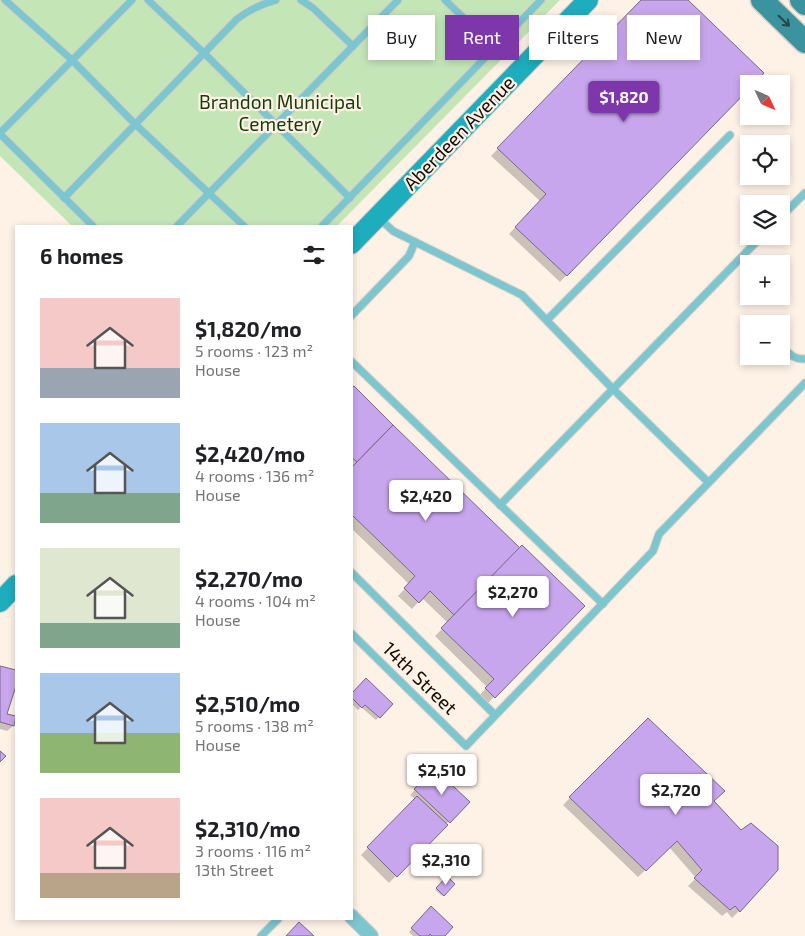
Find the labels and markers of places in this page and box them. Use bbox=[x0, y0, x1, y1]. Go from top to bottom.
pin: $1,820 bbox=[583, 80, 665, 123]
pin: $2,420 bbox=[385, 480, 467, 522]
pin: $2,270 bbox=[472, 576, 554, 618]
pin: $2,510 bbox=[401, 754, 483, 796]
pin: $2,720 bbox=[635, 774, 717, 816]
pin: $2,310 bbox=[405, 844, 487, 886]

